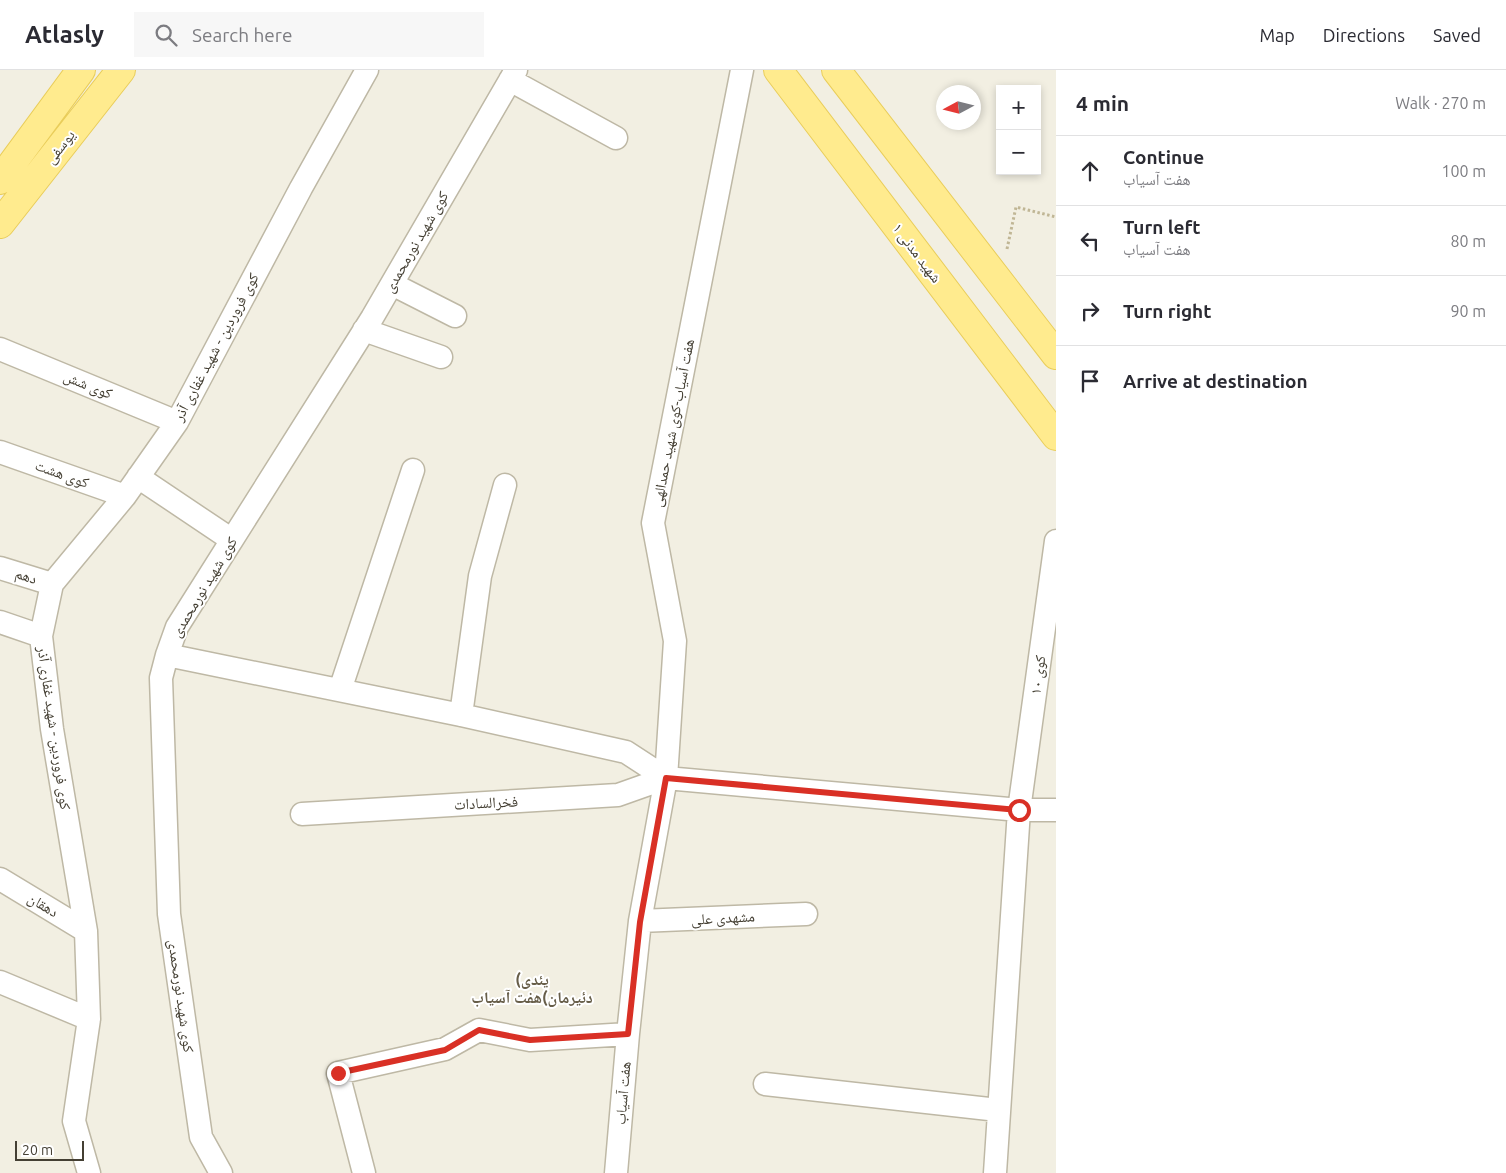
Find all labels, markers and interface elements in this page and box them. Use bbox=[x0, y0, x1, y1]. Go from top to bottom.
search box bbox=[134, 12, 484, 57]
text: Atlasly bbox=[25, 21, 104, 48]
icon: search bbox=[152, 21, 180, 49]
text: Search here bbox=[192, 24, 292, 46]
text: Map bbox=[1259, 25, 1295, 45]
text: Directions bbox=[1323, 25, 1405, 45]
text: Saved bbox=[1433, 25, 1481, 45]
north arrow bbox=[936, 85, 981, 130]
map controls bbox=[996, 85, 1041, 175]
button: + bbox=[996, 85, 1041, 130]
text: 4 min bbox=[1076, 91, 1129, 115]
text: Walk · 270 m bbox=[1395, 94, 1486, 112]
street label: یوسفی bbox=[41, 126, 80, 168]
button: − bbox=[996, 130, 1041, 175]
text: Continue bbox=[1123, 146, 1204, 168]
icon: ahead bbox=[1076, 157, 1104, 185]
text: 100 m bbox=[1441, 162, 1486, 180]
text: هفت آسیاب bbox=[1123, 170, 1191, 188]
street label: کوی شهید نورمحمدی bbox=[380, 188, 453, 296]
text: Turn left bbox=[1123, 216, 1201, 238]
street label: شهید مدنی ۱ bbox=[888, 220, 945, 287]
icon: left bbox=[1076, 227, 1104, 255]
text: 80 m bbox=[1450, 232, 1486, 250]
text: هفت آسیاب bbox=[1123, 240, 1191, 258]
street label: کوی فروردین - شهید غفاری آذر bbox=[169, 270, 264, 426]
icon: right bbox=[1076, 297, 1104, 325]
text: Turn right bbox=[1123, 300, 1211, 322]
text: 90 m bbox=[1450, 302, 1486, 320]
street label: هفت آسیاب-کوی شهید حمدالهی bbox=[648, 337, 699, 509]
street label: کوی شش bbox=[61, 367, 115, 404]
icon: arrive bbox=[1076, 367, 1104, 395]
text: Arrive at destination bbox=[1123, 370, 1308, 392]
street label: کوی هشت bbox=[32, 456, 91, 493]
street label: کوی شهید نورمحمدی bbox=[167, 534, 242, 641]
street label: دهم bbox=[13, 564, 39, 589]
street label: کوی فروردین - شهید غفاری آذر bbox=[32, 644, 74, 811]
street label: کوی ۱۰ bbox=[1026, 654, 1051, 696]
street label: فخرالسادات bbox=[453, 792, 519, 814]
route start bbox=[1008, 799, 1031, 822]
street label: دهقان bbox=[24, 889, 61, 922]
street label: مشهدی علی bbox=[691, 907, 756, 930]
street label: کوی شهید نورمحمدی bbox=[163, 938, 198, 1054]
district label: (یئدی دئیرمان)هفت آسیاب bbox=[471, 970, 593, 1007]
street label: هفت آسیاب bbox=[611, 1061, 634, 1125]
route end bbox=[327, 1062, 350, 1085]
scale bar bbox=[15, 1138, 84, 1161]
text: 20 m bbox=[22, 1142, 53, 1158]

